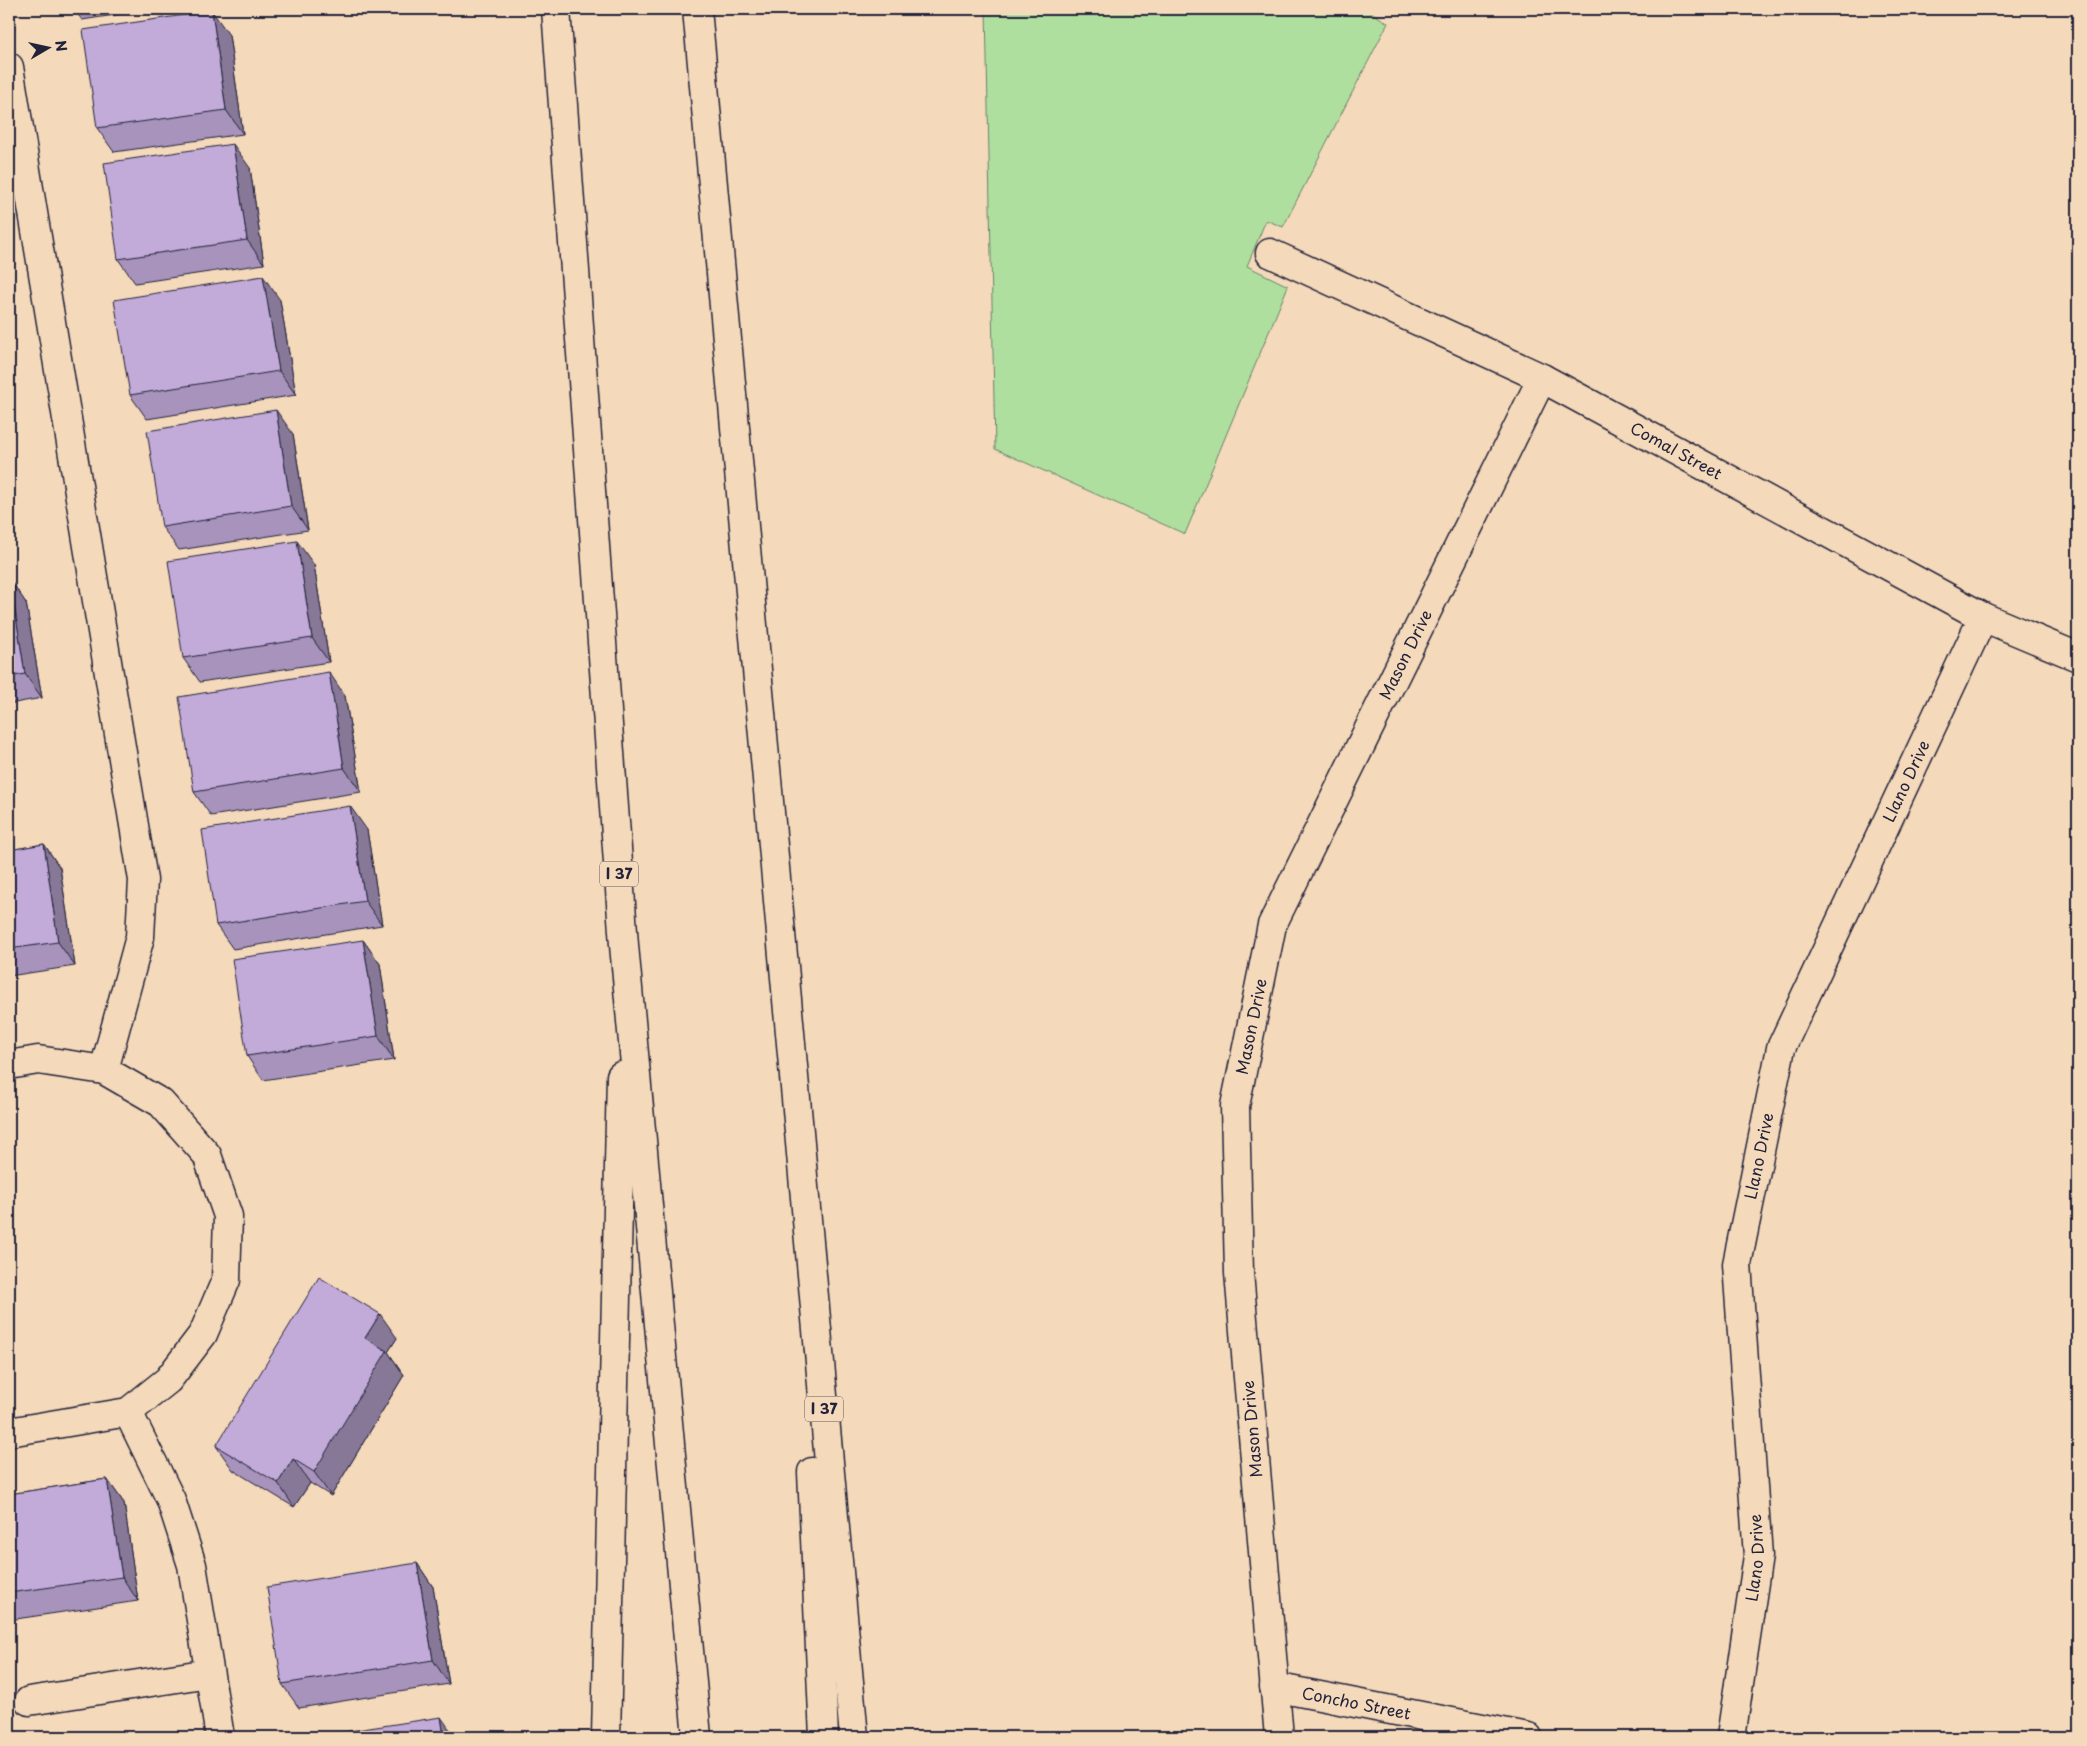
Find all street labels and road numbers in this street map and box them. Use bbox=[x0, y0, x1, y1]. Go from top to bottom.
street label: Comal Street bbox=[1626, 415, 1727, 485]
street label: Mason Drive bbox=[1372, 605, 1437, 703]
street label: Llano Drive bbox=[1876, 736, 1935, 826]
road number: I 37 bbox=[600, 862, 638, 886]
street label: Mason Drive bbox=[1229, 976, 1272, 1076]
street label: Llano Drive bbox=[1737, 1110, 1779, 1201]
street label: Mason Drive bbox=[1235, 1380, 1267, 1479]
road number: I 37 bbox=[805, 1396, 843, 1422]
street label: Llano Drive bbox=[1738, 1513, 1769, 1603]
street label: Concho Street bbox=[1300, 1680, 1414, 1725]

